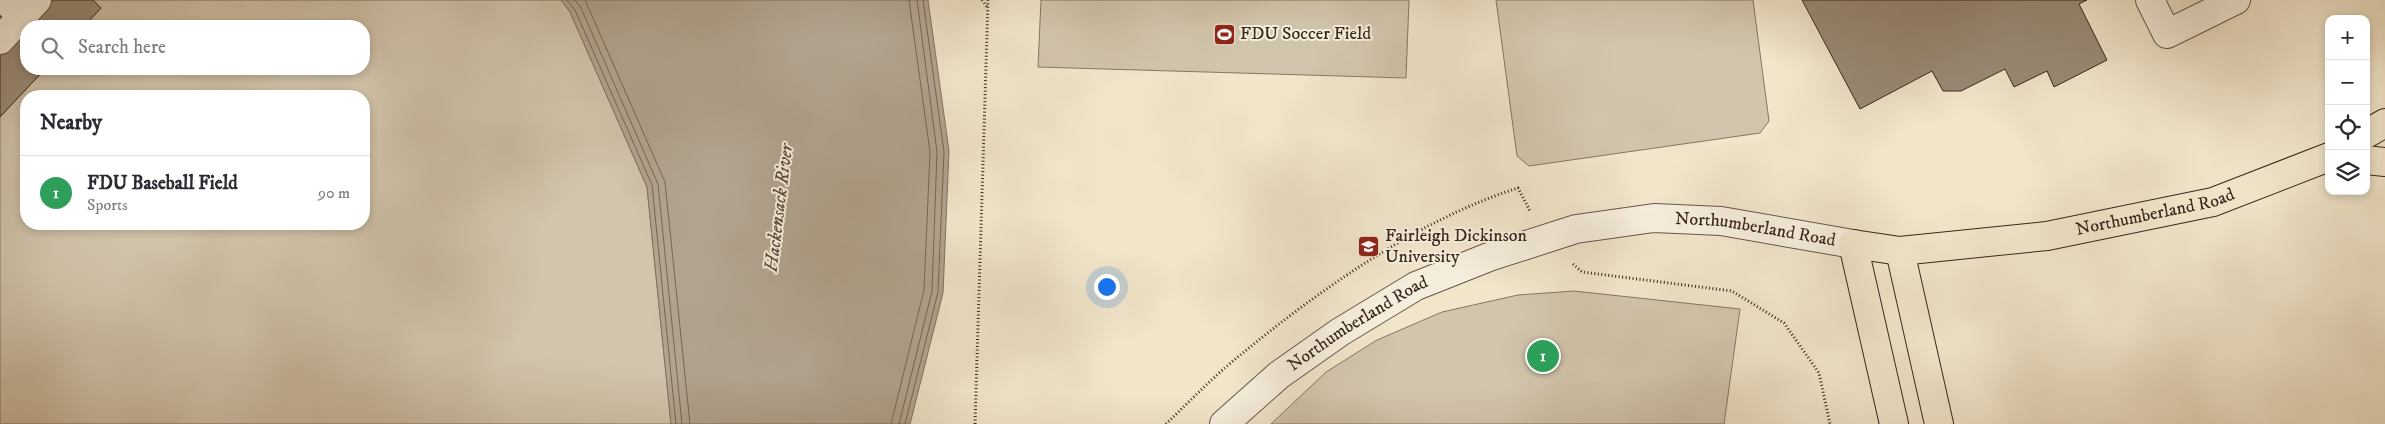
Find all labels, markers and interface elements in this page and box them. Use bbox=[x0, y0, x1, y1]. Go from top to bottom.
map controls bbox=[2325, 15, 2370, 195]
button: + bbox=[2325, 15, 2370, 60]
search box bbox=[20, 20, 370, 75]
sports icon: FDU Soccer Field bbox=[1212, 22, 1236, 46]
place label: FDU Soccer Field bbox=[1240, 23, 1371, 45]
icon: search bbox=[38, 34, 66, 62]
text: Search here bbox=[78, 36, 166, 59]
button: − bbox=[2325, 60, 2370, 105]
button: locate bbox=[2325, 105, 2370, 150]
text: Nearby bbox=[40, 110, 102, 136]
water label: Hackensack River bbox=[760, 141, 799, 274]
button: layers bbox=[2325, 150, 2370, 195]
text: FDU Baseball Field bbox=[87, 172, 238, 195]
text: 1 bbox=[53, 183, 59, 203]
text: 90 m bbox=[318, 183, 350, 203]
street label: Northumberland Road bbox=[2074, 184, 2238, 241]
text: Sports bbox=[87, 195, 128, 215]
street label: Northumberland Road bbox=[1675, 208, 1837, 252]
place label: Fairleigh Dickinson University bbox=[1385, 225, 1527, 268]
school or university icon: Fairleigh Dickinson University bbox=[1357, 234, 1381, 258]
street label: Northumberland Road bbox=[1284, 271, 1431, 376]
your location bbox=[1094, 274, 1120, 300]
pin: 1 bbox=[1527, 337, 1559, 375]

